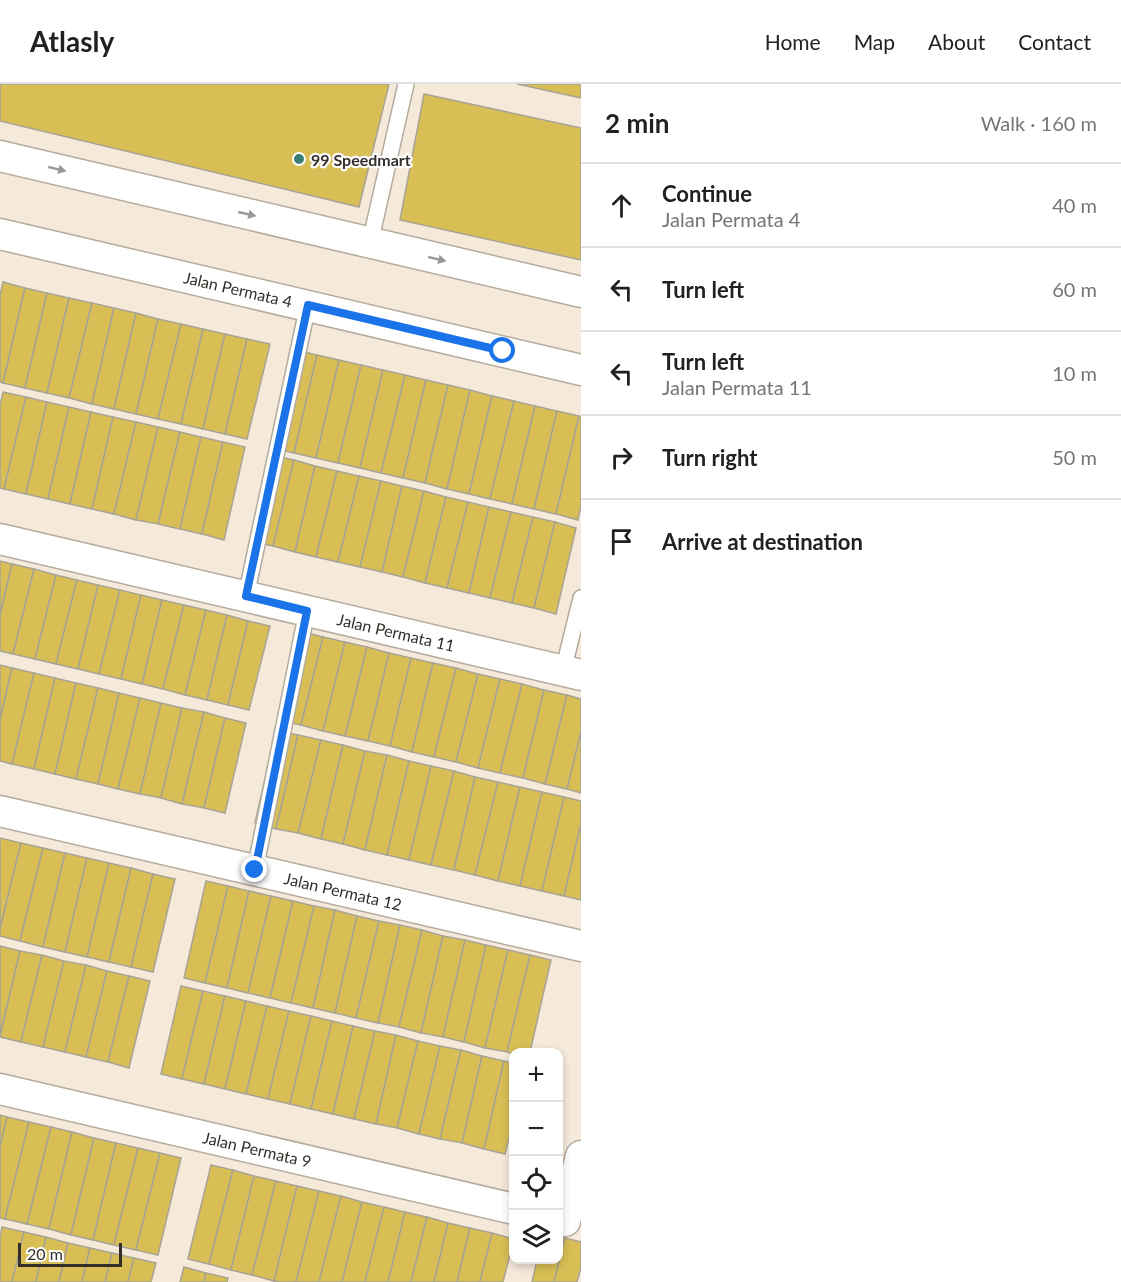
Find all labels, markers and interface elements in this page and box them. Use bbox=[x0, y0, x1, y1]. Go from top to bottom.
text: Atlasly bbox=[30, 24, 114, 58]
text: Home bbox=[765, 29, 821, 54]
text: Map bbox=[854, 29, 895, 54]
text: About bbox=[928, 29, 985, 54]
text: Contact bbox=[1018, 29, 1091, 54]
text: 2 min bbox=[605, 107, 669, 139]
text: Walk · 160 m bbox=[981, 111, 1097, 135]
place label: 99 Speedmart bbox=[311, 150, 411, 169]
marker: 99 Speedmart bbox=[292, 152, 306, 166]
one-way arrow bbox=[48, 165, 66, 175]
text: Continue bbox=[662, 180, 752, 207]
icon: ahead bbox=[605, 189, 638, 222]
text: 40 m bbox=[1052, 193, 1097, 217]
text: Jalan Permata 4 bbox=[662, 207, 800, 231]
one-way arrow bbox=[237, 210, 256, 220]
one-way arrow bbox=[427, 254, 446, 264]
street label: Jalan Permata 4 bbox=[182, 267, 294, 311]
icon: left bbox=[605, 273, 638, 306]
text: Turn left bbox=[662, 276, 744, 303]
text: 60 m bbox=[1052, 277, 1097, 301]
route start bbox=[489, 337, 515, 363]
text: Turn left bbox=[662, 348, 744, 375]
icon: left bbox=[605, 357, 638, 390]
text: 10 m bbox=[1052, 361, 1097, 385]
text: Jalan Permata 11 bbox=[662, 375, 812, 399]
icon: right bbox=[605, 441, 638, 474]
text: Turn right bbox=[662, 444, 757, 471]
text: 50 m bbox=[1052, 445, 1097, 469]
icon: arrive bbox=[605, 525, 638, 558]
text: Arrive at destination bbox=[662, 528, 863, 555]
street label: Jalan Permata 11 bbox=[335, 609, 457, 655]
route end bbox=[241, 856, 267, 882]
street label: Jalan Permata 12 bbox=[282, 868, 404, 914]
map controls bbox=[509, 1048, 563, 1264]
button: + bbox=[509, 1048, 563, 1102]
button: − bbox=[509, 1102, 563, 1156]
street label: Jalan Permata 9 bbox=[201, 1127, 313, 1171]
button: locate bbox=[509, 1156, 563, 1210]
button: layers bbox=[509, 1210, 563, 1264]
scale bar bbox=[18, 1240, 122, 1268]
text: 20 m bbox=[27, 1244, 63, 1263]

